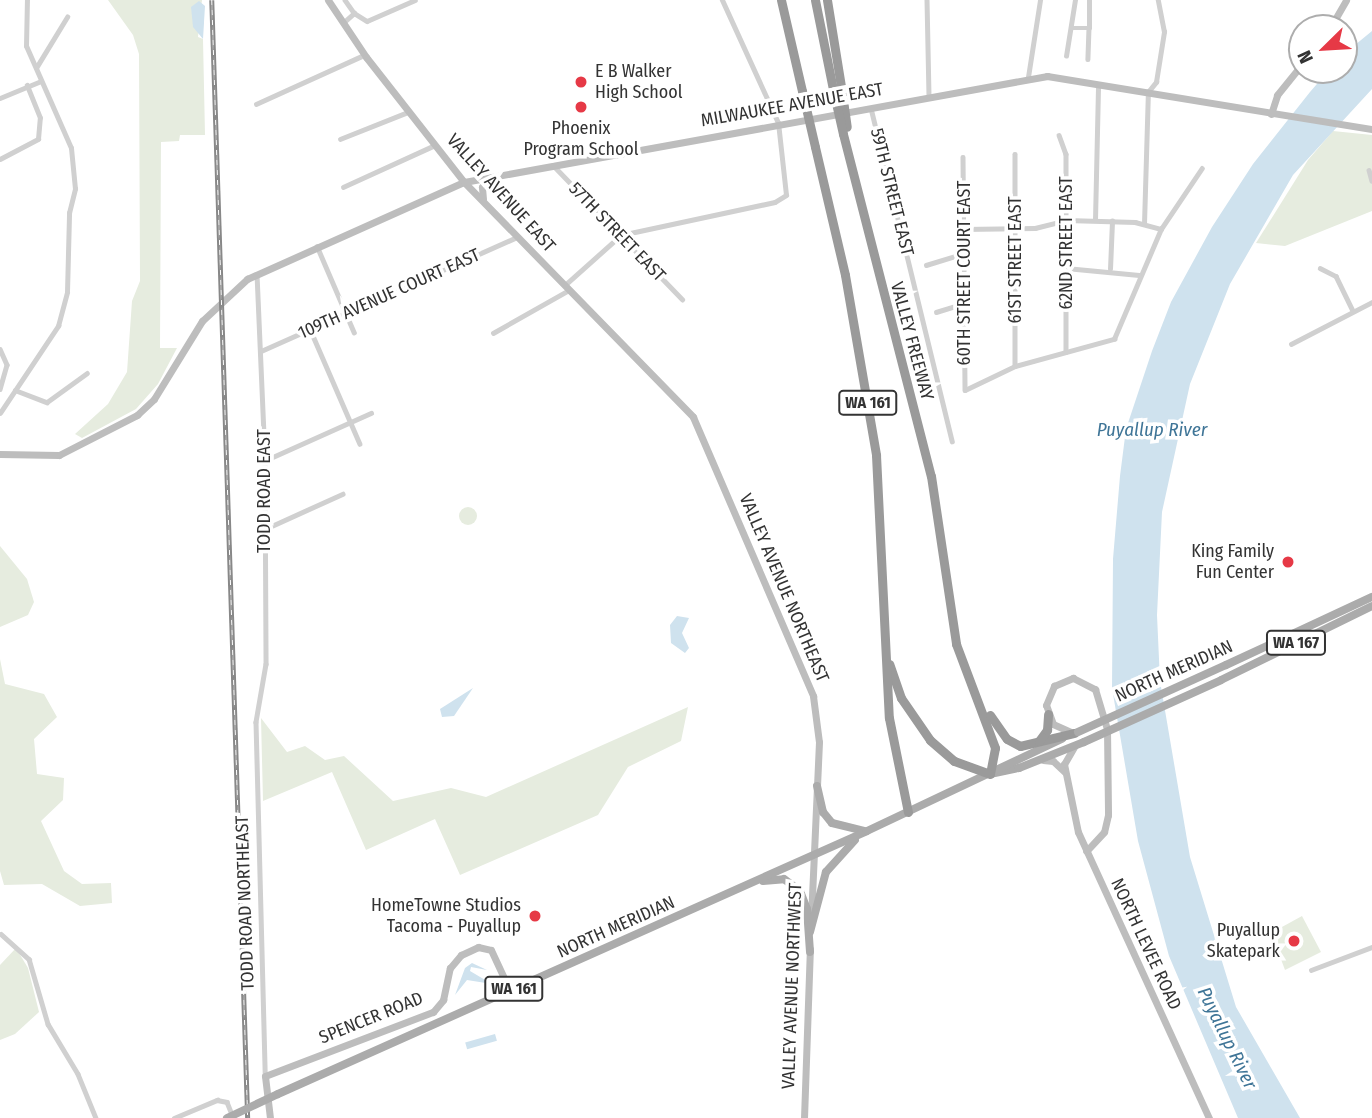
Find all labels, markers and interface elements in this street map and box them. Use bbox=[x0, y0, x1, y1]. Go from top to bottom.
north arrow bbox=[1288, 14, 1358, 84]
text: N bbox=[1292, 47, 1318, 67]
place label: E B Walker High School bbox=[595, 61, 682, 104]
marker: E B Walker High School bbox=[573, 74, 589, 90]
street label: MILWAUKEE AVENUE EAST bbox=[699, 78, 885, 132]
marker: Phoenix Program School bbox=[573, 99, 589, 115]
place label: Phoenix Program School bbox=[523, 118, 639, 160]
street label: 59TH STREET EAST bbox=[866, 126, 918, 258]
street label: VALLEY AVENUE EAST bbox=[442, 129, 560, 257]
street label: 62ND STREET EAST bbox=[1055, 176, 1077, 310]
street label: 57TH STREET EAST bbox=[564, 178, 670, 286]
street label: 60TH STREET COURT EAST bbox=[953, 181, 975, 365]
street label: 61ST STREET EAST bbox=[1004, 196, 1026, 324]
street label: 109TH AVENUE COURT EAST bbox=[295, 244, 483, 344]
street label: VALLEY FREEWAY bbox=[886, 280, 938, 402]
road number: WA 161 bbox=[838, 390, 898, 416]
water label: Puyallup River bbox=[1097, 419, 1207, 441]
street label: TODD ROAD EAST bbox=[253, 429, 275, 553]
street label: VALLEY AVENUE NORTHEAST bbox=[734, 491, 834, 685]
place label: King Family Fun Center bbox=[1191, 541, 1274, 584]
marker: King Family Fun Center bbox=[1280, 554, 1296, 570]
road number: WA 167 bbox=[1264, 630, 1328, 656]
street label: NORTH MERIDIAN bbox=[1112, 635, 1236, 707]
street label: TODD ROAD NORTHEAST bbox=[231, 815, 259, 991]
street label: NORTH LEVEE ROAD bbox=[1106, 875, 1186, 1013]
street label: VALLEY AVENUE NORTHWEST bbox=[778, 882, 806, 1090]
street label: NORTH MERIDIAN bbox=[554, 891, 678, 963]
place label: HomeTowne Studios Tacoma - Puyallup bbox=[371, 895, 521, 937]
marker: HomeTowne Studios Tacoma - Puyallup bbox=[527, 908, 543, 924]
place label: Puyallup Skatepark bbox=[1207, 920, 1280, 962]
marker: Puyallup Skatepark bbox=[1286, 933, 1302, 949]
road number: WA 161 bbox=[484, 976, 544, 1001]
water label: Puyallup River bbox=[1193, 983, 1261, 1093]
street label: SPENCER ROAD bbox=[316, 987, 426, 1049]

